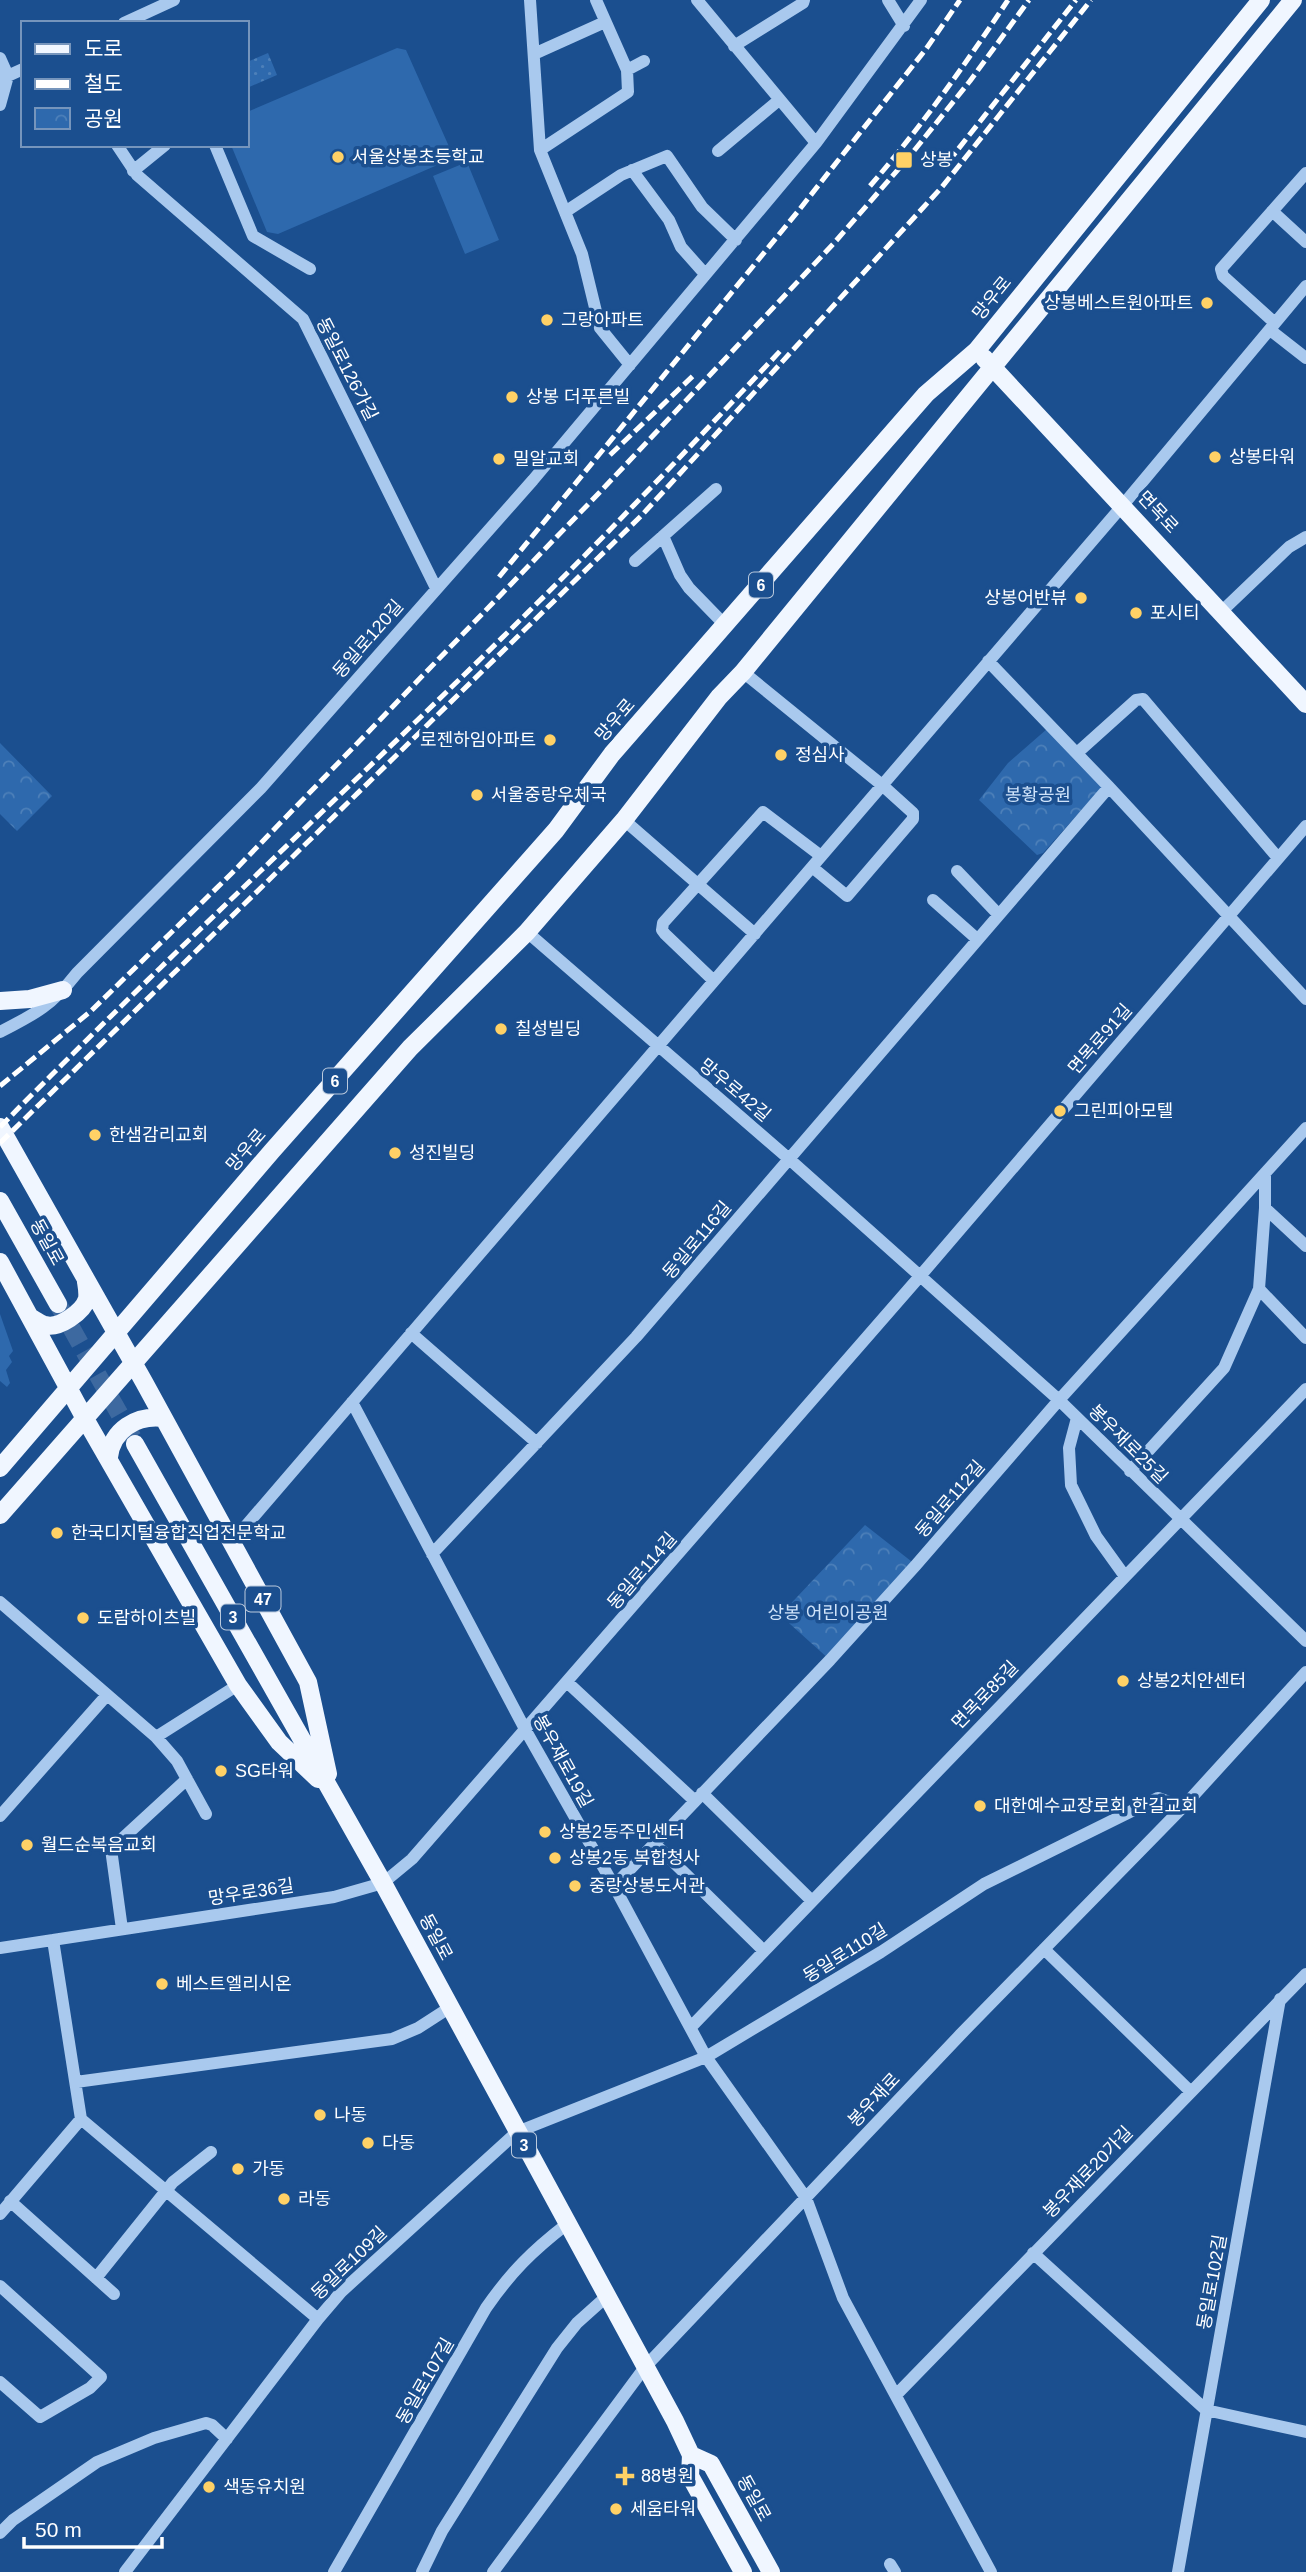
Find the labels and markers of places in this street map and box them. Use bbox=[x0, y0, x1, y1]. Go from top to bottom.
place label: 서울상봉초등학교 bbox=[352, 147, 484, 167]
marker: 서울상봉초등학교 bbox=[330, 149, 346, 165]
marker: 상봉 bbox=[894, 150, 914, 170]
place label: 상봉 bbox=[920, 150, 953, 170]
place label: 상봉베스트원아파트 bbox=[1044, 293, 1193, 313]
marker: 상봉베스트원아파트 bbox=[1199, 295, 1215, 311]
place label: 그랑아파트 bbox=[561, 310, 644, 330]
marker: 그랑아파트 bbox=[539, 312, 555, 328]
place label: 상봉 더푸른빌 bbox=[526, 387, 630, 407]
marker: 상봉 더푸른빌 bbox=[504, 389, 520, 405]
place label: 상봉타워 bbox=[1229, 447, 1295, 467]
place label: 밀알교회 bbox=[513, 449, 579, 469]
marker: 상봉타워 bbox=[1207, 449, 1223, 465]
marker: 밀알교회 bbox=[491, 451, 507, 467]
place label: 상봉어반뷰 bbox=[984, 588, 1067, 608]
marker: 상봉어반뷰 bbox=[1073, 590, 1089, 606]
place label: 포시티 bbox=[1150, 603, 1200, 623]
marker: 포시티 bbox=[1128, 605, 1144, 621]
place label: 로젠하임아파트 bbox=[420, 730, 536, 750]
marker: 로젠하임아파트 bbox=[542, 732, 558, 748]
place label: 정심사 bbox=[795, 745, 845, 765]
marker: 정심사 bbox=[773, 747, 789, 763]
place label: 서울중랑우체국 bbox=[491, 785, 607, 805]
marker: 서울중랑우체국 bbox=[469, 787, 485, 803]
place label: 칠성빌딩 bbox=[515, 1019, 581, 1039]
marker: 칠성빌딩 bbox=[493, 1021, 509, 1037]
place label: 그린피아모텔 bbox=[1074, 1101, 1173, 1121]
marker: 그린피아모텔 bbox=[1052, 1103, 1068, 1119]
place label: 한샘감리교회 bbox=[109, 1125, 208, 1145]
marker: 한샘감리교회 bbox=[87, 1127, 103, 1143]
place label: 성진빌딩 bbox=[409, 1143, 475, 1163]
marker: 성진빌딩 bbox=[387, 1145, 403, 1161]
place label: 한국디지털융합직업전문학교 bbox=[71, 1523, 286, 1543]
marker: 한국디지털융합직업전문학교 bbox=[49, 1525, 65, 1541]
place label: 도람하이츠빌 bbox=[97, 1608, 196, 1628]
marker: 도람하이츠빌 bbox=[75, 1610, 91, 1626]
place label: 상봉2치안센터 bbox=[1137, 1671, 1246, 1691]
marker: 상봉2치안센터 bbox=[1115, 1673, 1131, 1689]
place label: SG타워 bbox=[235, 1761, 294, 1781]
marker: SG타워 bbox=[213, 1763, 229, 1779]
place label: 대한예수교장로회 한길교회 bbox=[994, 1796, 1198, 1816]
marker: 대한예수교장로회 한길교회 bbox=[972, 1798, 988, 1814]
place label: 상봉2동주민센터 bbox=[559, 1822, 685, 1842]
marker: 상봉2동주민센터 bbox=[537, 1824, 553, 1840]
place label: 월드순복음교회 bbox=[41, 1835, 157, 1855]
marker: 월드순복음교회 bbox=[19, 1837, 35, 1853]
place label: 상봉2동 복합청사 bbox=[569, 1848, 700, 1868]
marker: 상봉2동 복합청사 bbox=[547, 1850, 563, 1866]
place label: 중랑상봉도서관 bbox=[589, 1876, 705, 1896]
marker: 중랑상봉도서관 bbox=[567, 1878, 583, 1894]
place label: 베스트엘리시온 bbox=[176, 1974, 292, 1994]
marker: 베스트엘리시온 bbox=[154, 1976, 170, 1992]
place label: 나동 bbox=[334, 2105, 367, 2125]
marker: 나동 bbox=[312, 2107, 328, 2123]
place label: 다동 bbox=[382, 2133, 415, 2153]
marker: 다동 bbox=[360, 2135, 376, 2151]
place label: 가동 bbox=[252, 2159, 285, 2179]
marker: 가동 bbox=[230, 2161, 246, 2177]
place label: 라동 bbox=[298, 2189, 331, 2209]
marker: 라동 bbox=[276, 2191, 292, 2207]
marker: 88병원 bbox=[615, 2466, 635, 2486]
place label: 88병원 bbox=[641, 2466, 694, 2486]
place label: 색동유치원 bbox=[223, 2477, 306, 2497]
marker: 색동유치원 bbox=[201, 2479, 217, 2495]
place label: 세움타워 bbox=[630, 2499, 696, 2519]
marker: 세움타워 bbox=[608, 2501, 624, 2517]

